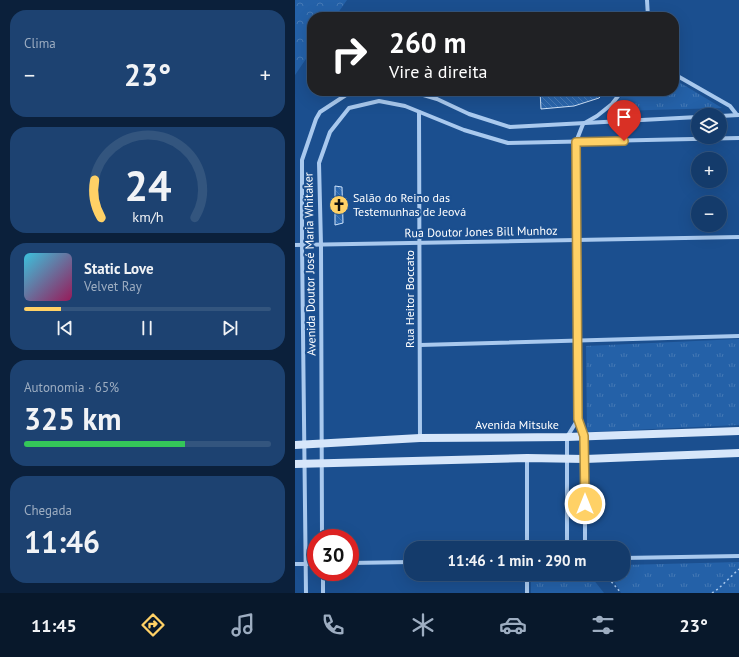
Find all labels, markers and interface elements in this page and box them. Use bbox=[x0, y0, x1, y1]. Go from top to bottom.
text: 260 m bbox=[389, 24, 466, 61]
icon: right bbox=[323, 28, 375, 80]
text: Clima bbox=[24, 35, 56, 52]
text: 23° bbox=[124, 55, 171, 94]
text: Vire à direita bbox=[389, 60, 487, 83]
text: − bbox=[24, 61, 35, 89]
text: + bbox=[260, 61, 271, 89]
pin bbox=[607, 100, 641, 141]
icon: arrive bbox=[613, 106, 635, 128]
map controls bbox=[691, 108, 727, 232]
button: layers bbox=[691, 108, 727, 144]
button: + bbox=[691, 152, 727, 188]
text: 24 bbox=[124, 159, 171, 212]
street label: Avenida Doutor José Maria Whitaker bbox=[300, 172, 319, 356]
place label: Salão do Reino das Testemunhas de Jeová bbox=[353, 190, 466, 219]
church icon: Salão do Reino das Testemunhas de Jeová bbox=[328, 194, 350, 216]
button: − bbox=[691, 196, 727, 232]
text: km/h bbox=[132, 206, 163, 225]
street label: Rua Doutor Jones Bill Munhoz bbox=[404, 223, 558, 240]
street label: Rua Heitor Boccato bbox=[402, 250, 417, 348]
text: Static Love bbox=[84, 259, 154, 278]
text: Velvet Ray bbox=[84, 278, 142, 295]
icon: previous bbox=[54, 317, 76, 339]
icon: pause bbox=[136, 317, 158, 339]
icon: next bbox=[219, 317, 241, 339]
text: Autonomia · 65% bbox=[24, 379, 119, 396]
text: 325 km bbox=[24, 399, 122, 438]
street label: Avenida Mitsuke bbox=[475, 417, 559, 432]
position arrow bbox=[564, 483, 606, 525]
text: Chegada bbox=[24, 502, 72, 519]
text: 11:46 bbox=[24, 522, 100, 561]
speed limit sign: 30 bbox=[307, 529, 359, 581]
text: 11:46 · 1 min · 290 m bbox=[448, 551, 586, 570]
icon: directions bbox=[139, 611, 167, 639]
icon: music bbox=[229, 611, 257, 639]
icon: phone bbox=[319, 611, 347, 639]
icon: climate bbox=[409, 611, 437, 639]
icon: car bbox=[499, 611, 527, 639]
icon: filters bbox=[589, 611, 617, 639]
text: 11:45 bbox=[31, 614, 77, 637]
text: 23° bbox=[680, 614, 708, 637]

